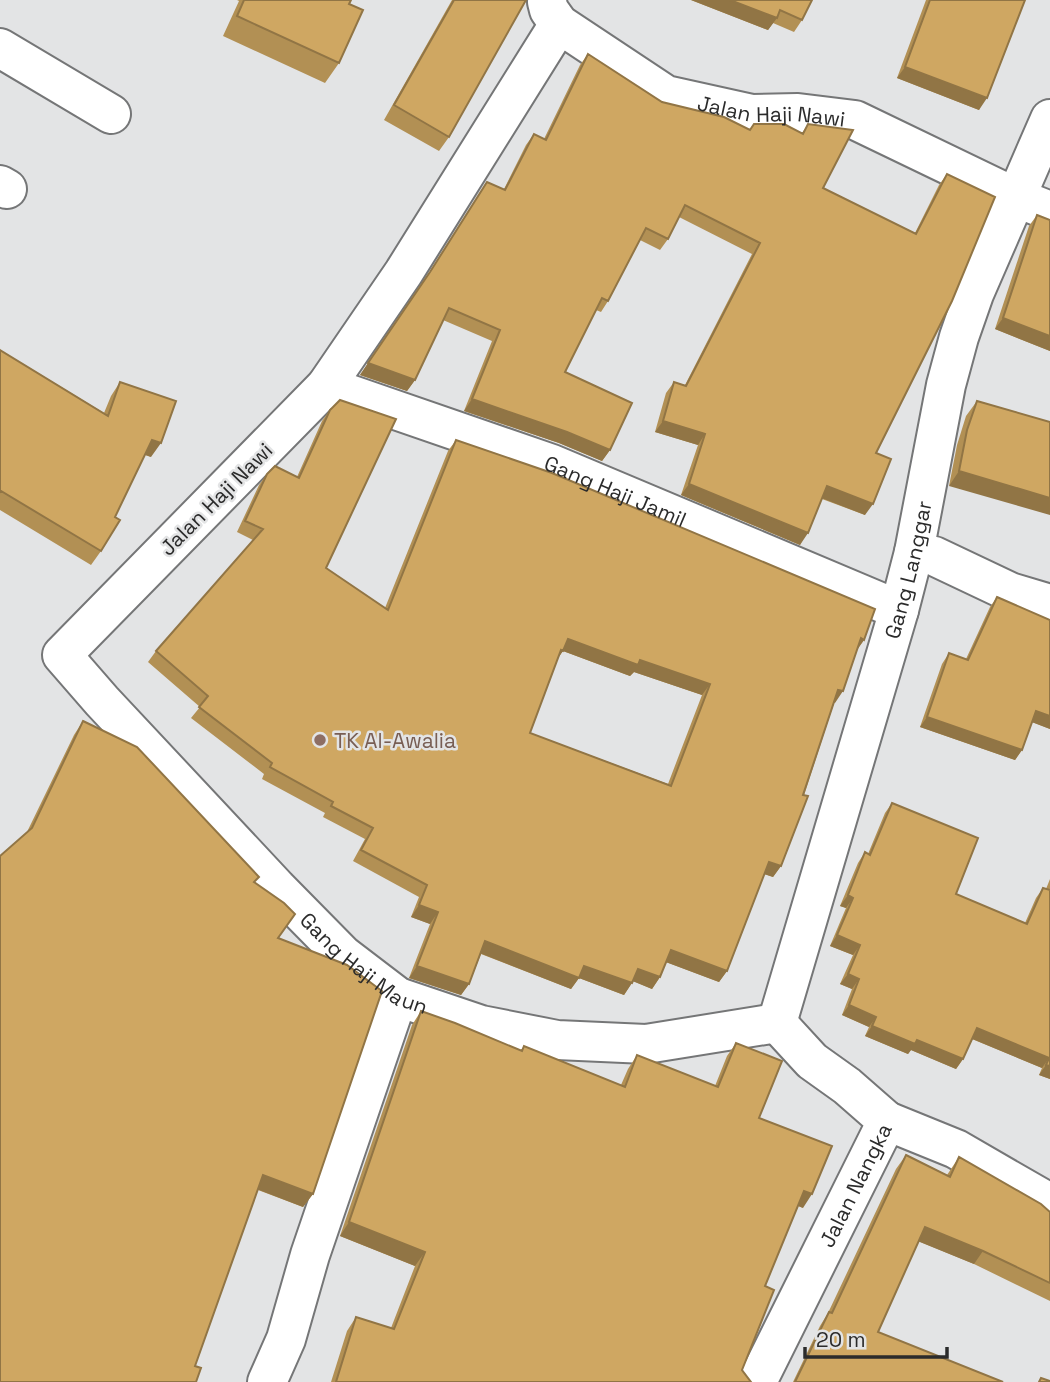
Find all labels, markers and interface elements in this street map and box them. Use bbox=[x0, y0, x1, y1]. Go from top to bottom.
street label: Jalan Haji Nawi bbox=[695, 89, 847, 132]
street label: Jalan Haji Nawi bbox=[154, 437, 278, 561]
street label: Gang Haji Jamil bbox=[541, 449, 691, 533]
street label: Gang Langgar bbox=[878, 498, 937, 642]
place label: TK Al-Awalia bbox=[334, 727, 456, 754]
marker: TK Al-Awalia bbox=[312, 732, 328, 748]
street label: Gang Haji Maun bbox=[295, 906, 431, 1020]
street label: Jalan Nangka bbox=[813, 1119, 897, 1252]
scale bar bbox=[805, 1316, 947, 1360]
text: 20 m bbox=[816, 1326, 866, 1353]

